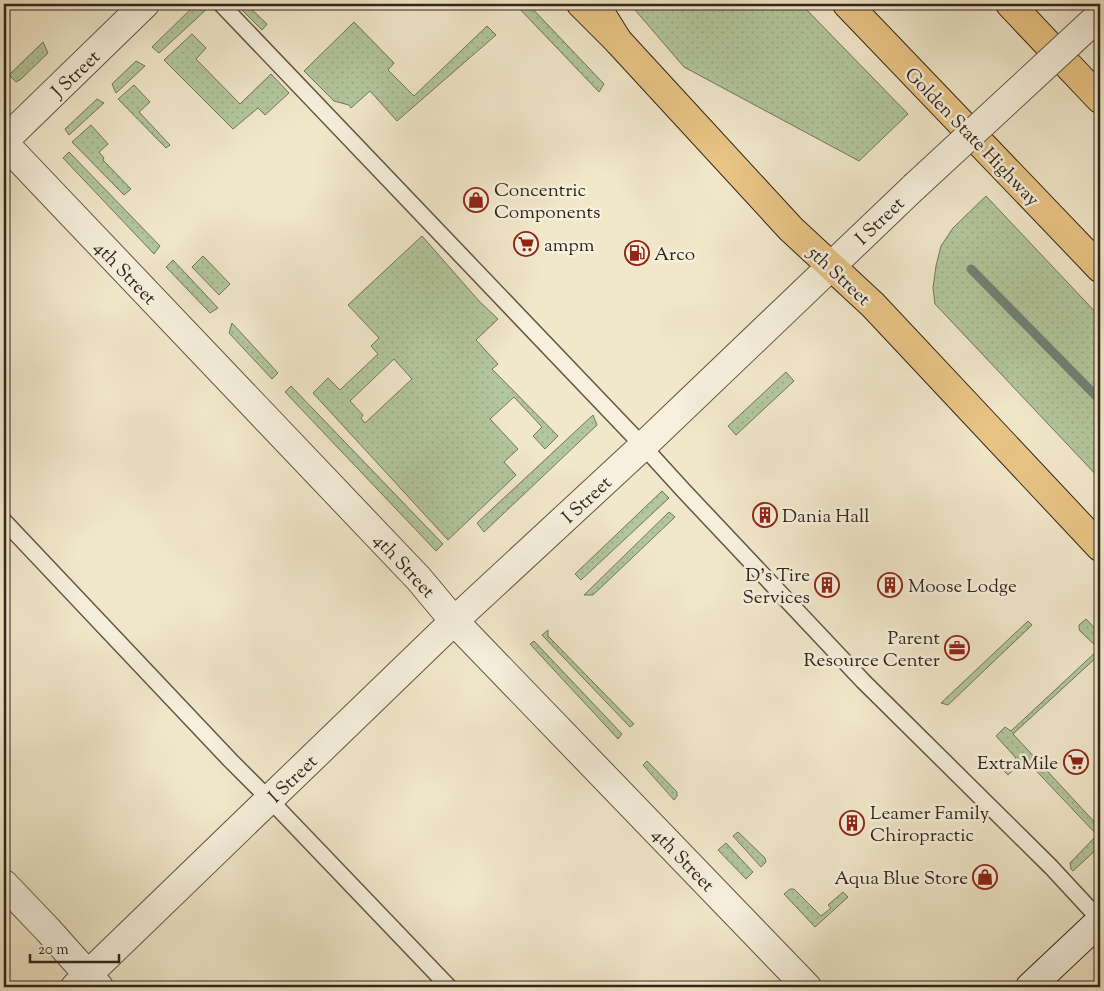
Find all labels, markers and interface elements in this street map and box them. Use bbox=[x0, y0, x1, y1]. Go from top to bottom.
street label: J Street bbox=[46, 44, 108, 106]
street label: Golden State Highway bbox=[898, 62, 1045, 214]
place label: Concentric Components bbox=[494, 178, 601, 227]
shop icon: Concentric Components bbox=[463, 187, 489, 213]
street label: I Street bbox=[850, 191, 912, 252]
supermarket icon: ampm bbox=[513, 231, 539, 257]
place label: ampm bbox=[544, 233, 595, 260]
street label: 4th Street bbox=[87, 236, 162, 312]
fuel station icon: Arco bbox=[624, 240, 650, 266]
street label: 5th Street bbox=[800, 240, 876, 313]
place label: Arco bbox=[654, 242, 695, 269]
street label: I Street bbox=[557, 470, 619, 531]
building icon: Dania Hall bbox=[752, 502, 778, 528]
place label: Dania Hall bbox=[782, 504, 870, 531]
street label: 4th Street bbox=[366, 528, 441, 606]
place label: D's Tire Services bbox=[743, 563, 810, 612]
building icon: D's Tire Services bbox=[814, 572, 840, 598]
building icon: Moose Lodge bbox=[877, 572, 903, 598]
place label: Moose Lodge bbox=[908, 574, 1017, 601]
place label: Parent Resource Center bbox=[803, 626, 940, 675]
office icon: Parent Resource Center bbox=[944, 635, 970, 661]
street label: I Street bbox=[263, 749, 325, 810]
supermarket icon: ExtraMile bbox=[1063, 749, 1089, 775]
place label: ExtraMile bbox=[977, 751, 1058, 778]
place label: Leamer Family Chiropractic bbox=[870, 801, 990, 850]
building icon: Leamer Family Chiropractic bbox=[839, 810, 865, 836]
street label: 4th Street bbox=[645, 823, 720, 899]
shop icon: Aqua Blue Store bbox=[972, 864, 998, 890]
place label: Aqua Blue Store bbox=[834, 866, 968, 893]
scale bar bbox=[30, 931, 119, 963]
text: 20 m bbox=[38, 940, 69, 961]

